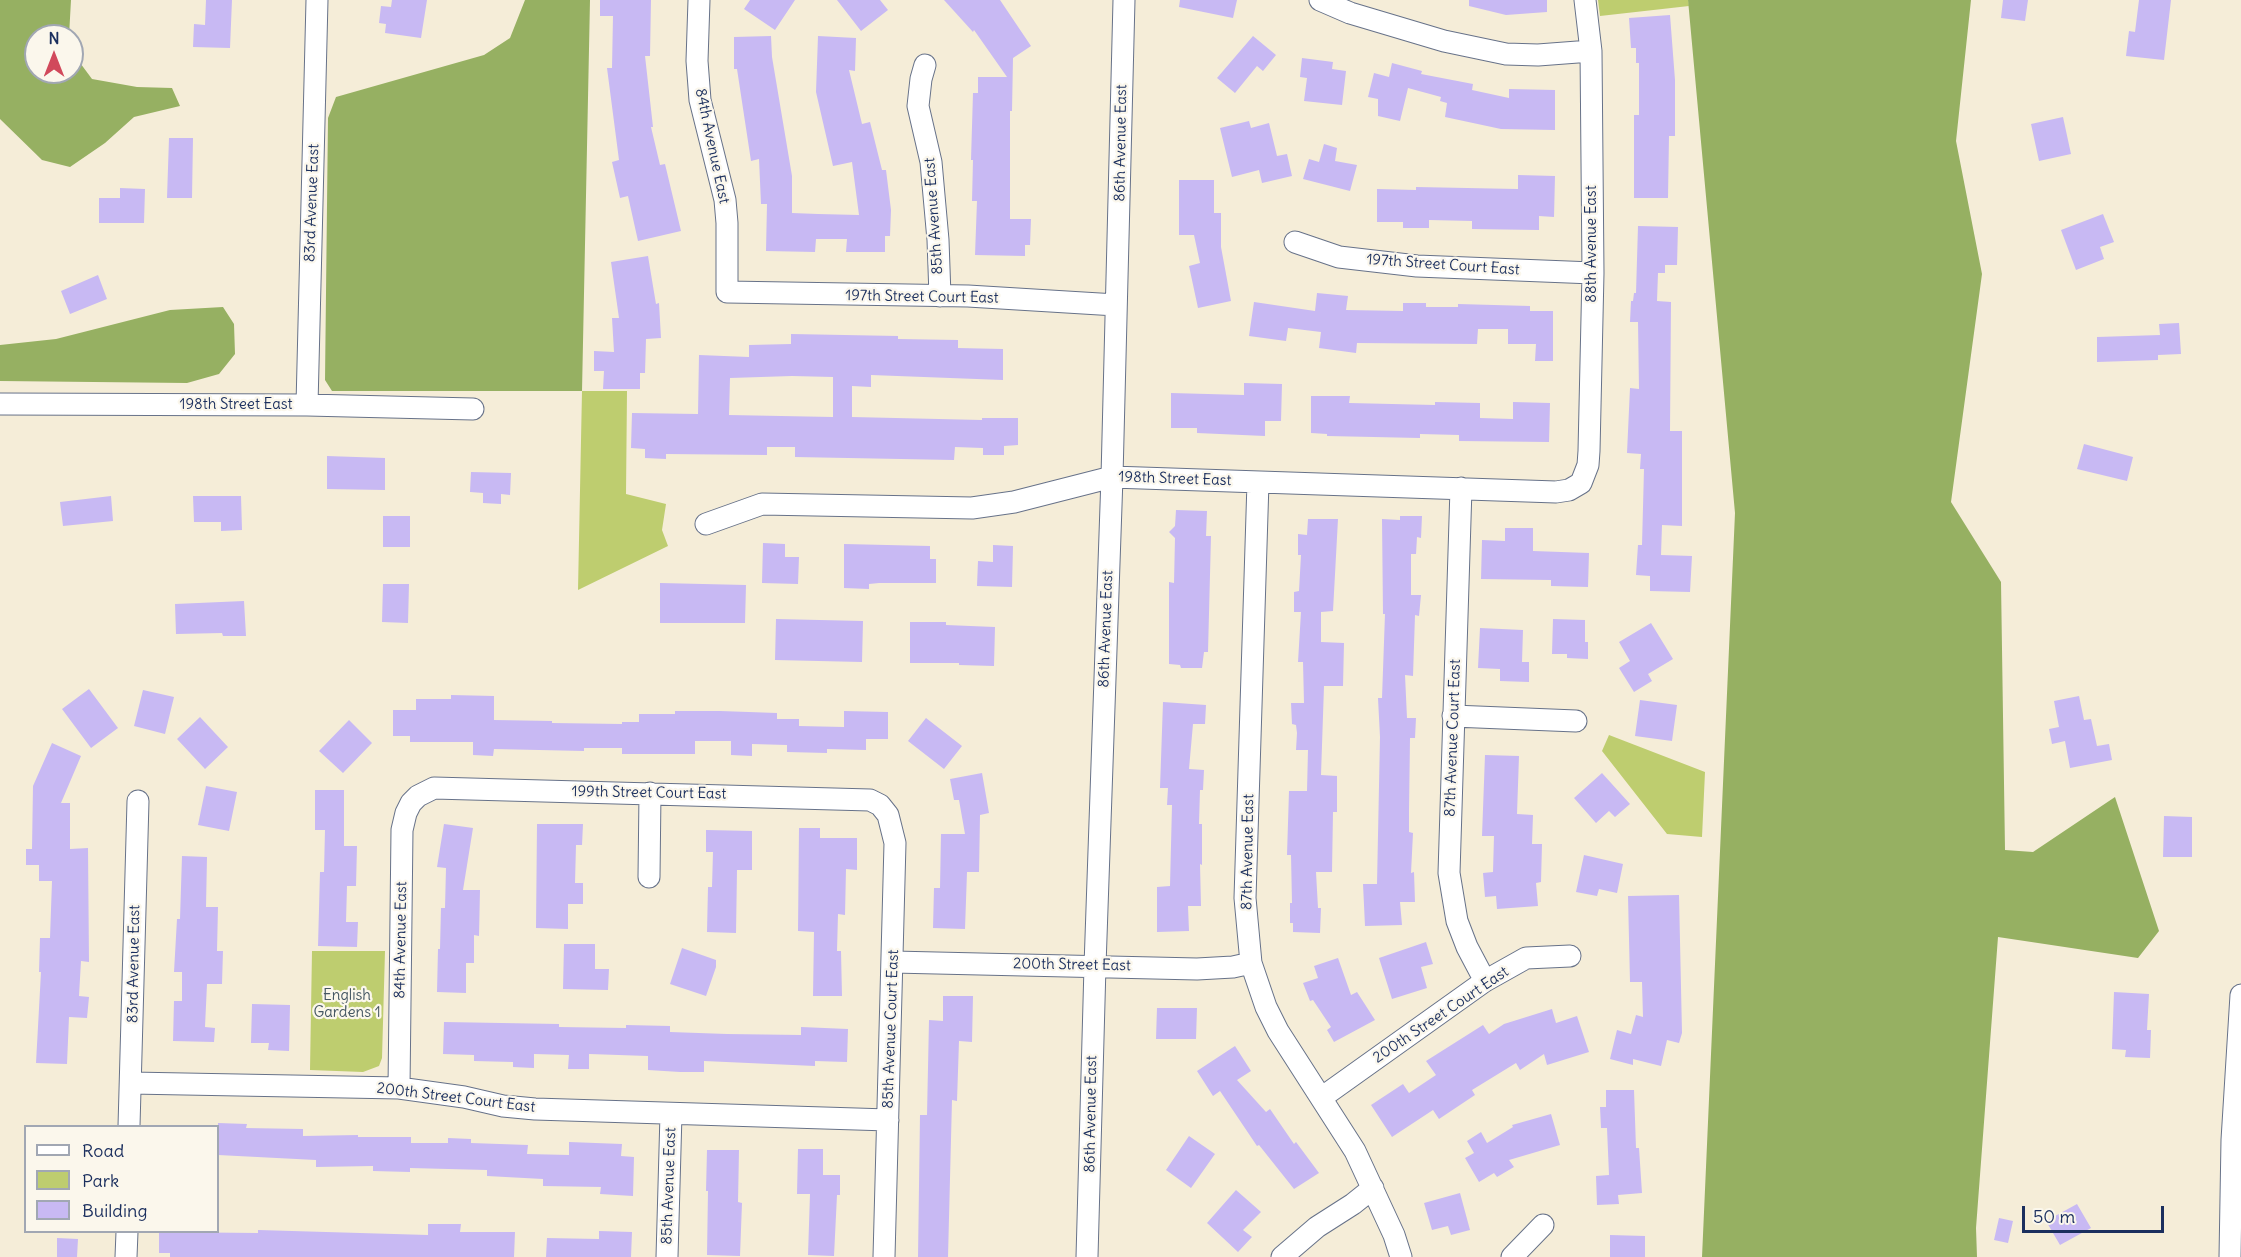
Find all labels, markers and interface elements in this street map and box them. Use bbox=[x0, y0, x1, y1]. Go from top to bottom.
north arrow bbox=[24, 24, 84, 84]
text: N bbox=[48, 28, 60, 48]
street label: 86th Avenue East bbox=[1111, 84, 1131, 202]
street label: 84th Avenue East bbox=[691, 87, 733, 205]
street label: 83rd Avenue East bbox=[301, 144, 323, 262]
street label: 85th Avenue East bbox=[921, 157, 947, 275]
street label: 88th Avenue East bbox=[1583, 185, 1601, 303]
street label: 197th Street Court East bbox=[1366, 251, 1520, 279]
street label: 197th Street Court East bbox=[845, 287, 999, 307]
street label: 198th Street East bbox=[179, 396, 293, 414]
street label: 198th Street East bbox=[1118, 468, 1232, 490]
street label: 86th Avenue East bbox=[1095, 570, 1117, 688]
street label: 87th Avenue Court East bbox=[1441, 659, 1465, 817]
street label: 199th Street Court East bbox=[571, 783, 727, 803]
street label: 87th Avenue East bbox=[1238, 794, 1258, 910]
street label: 84th Avenue East bbox=[391, 881, 411, 999]
street label: 83rd Avenue East bbox=[124, 905, 144, 1023]
street label: 85th Avenue Court East bbox=[879, 949, 903, 1109]
street label: 200th Street East bbox=[1013, 955, 1131, 975]
street label: 200th Street Court East bbox=[1370, 963, 1512, 1067]
park label: English Gardens 1 bbox=[313, 987, 381, 1022]
street label: 86th Avenue East bbox=[1081, 1055, 1101, 1173]
street label: 200th Street Court East bbox=[376, 1079, 536, 1117]
legend bbox=[24, 1125, 219, 1233]
street label: 85th Avenue East bbox=[658, 1127, 680, 1245]
text: Road bbox=[82, 1139, 124, 1162]
text: Park bbox=[82, 1169, 119, 1192]
scale bar bbox=[2025, 1194, 2168, 1232]
text: Building bbox=[82, 1199, 147, 1222]
text: 50 m bbox=[2033, 1205, 2075, 1228]

